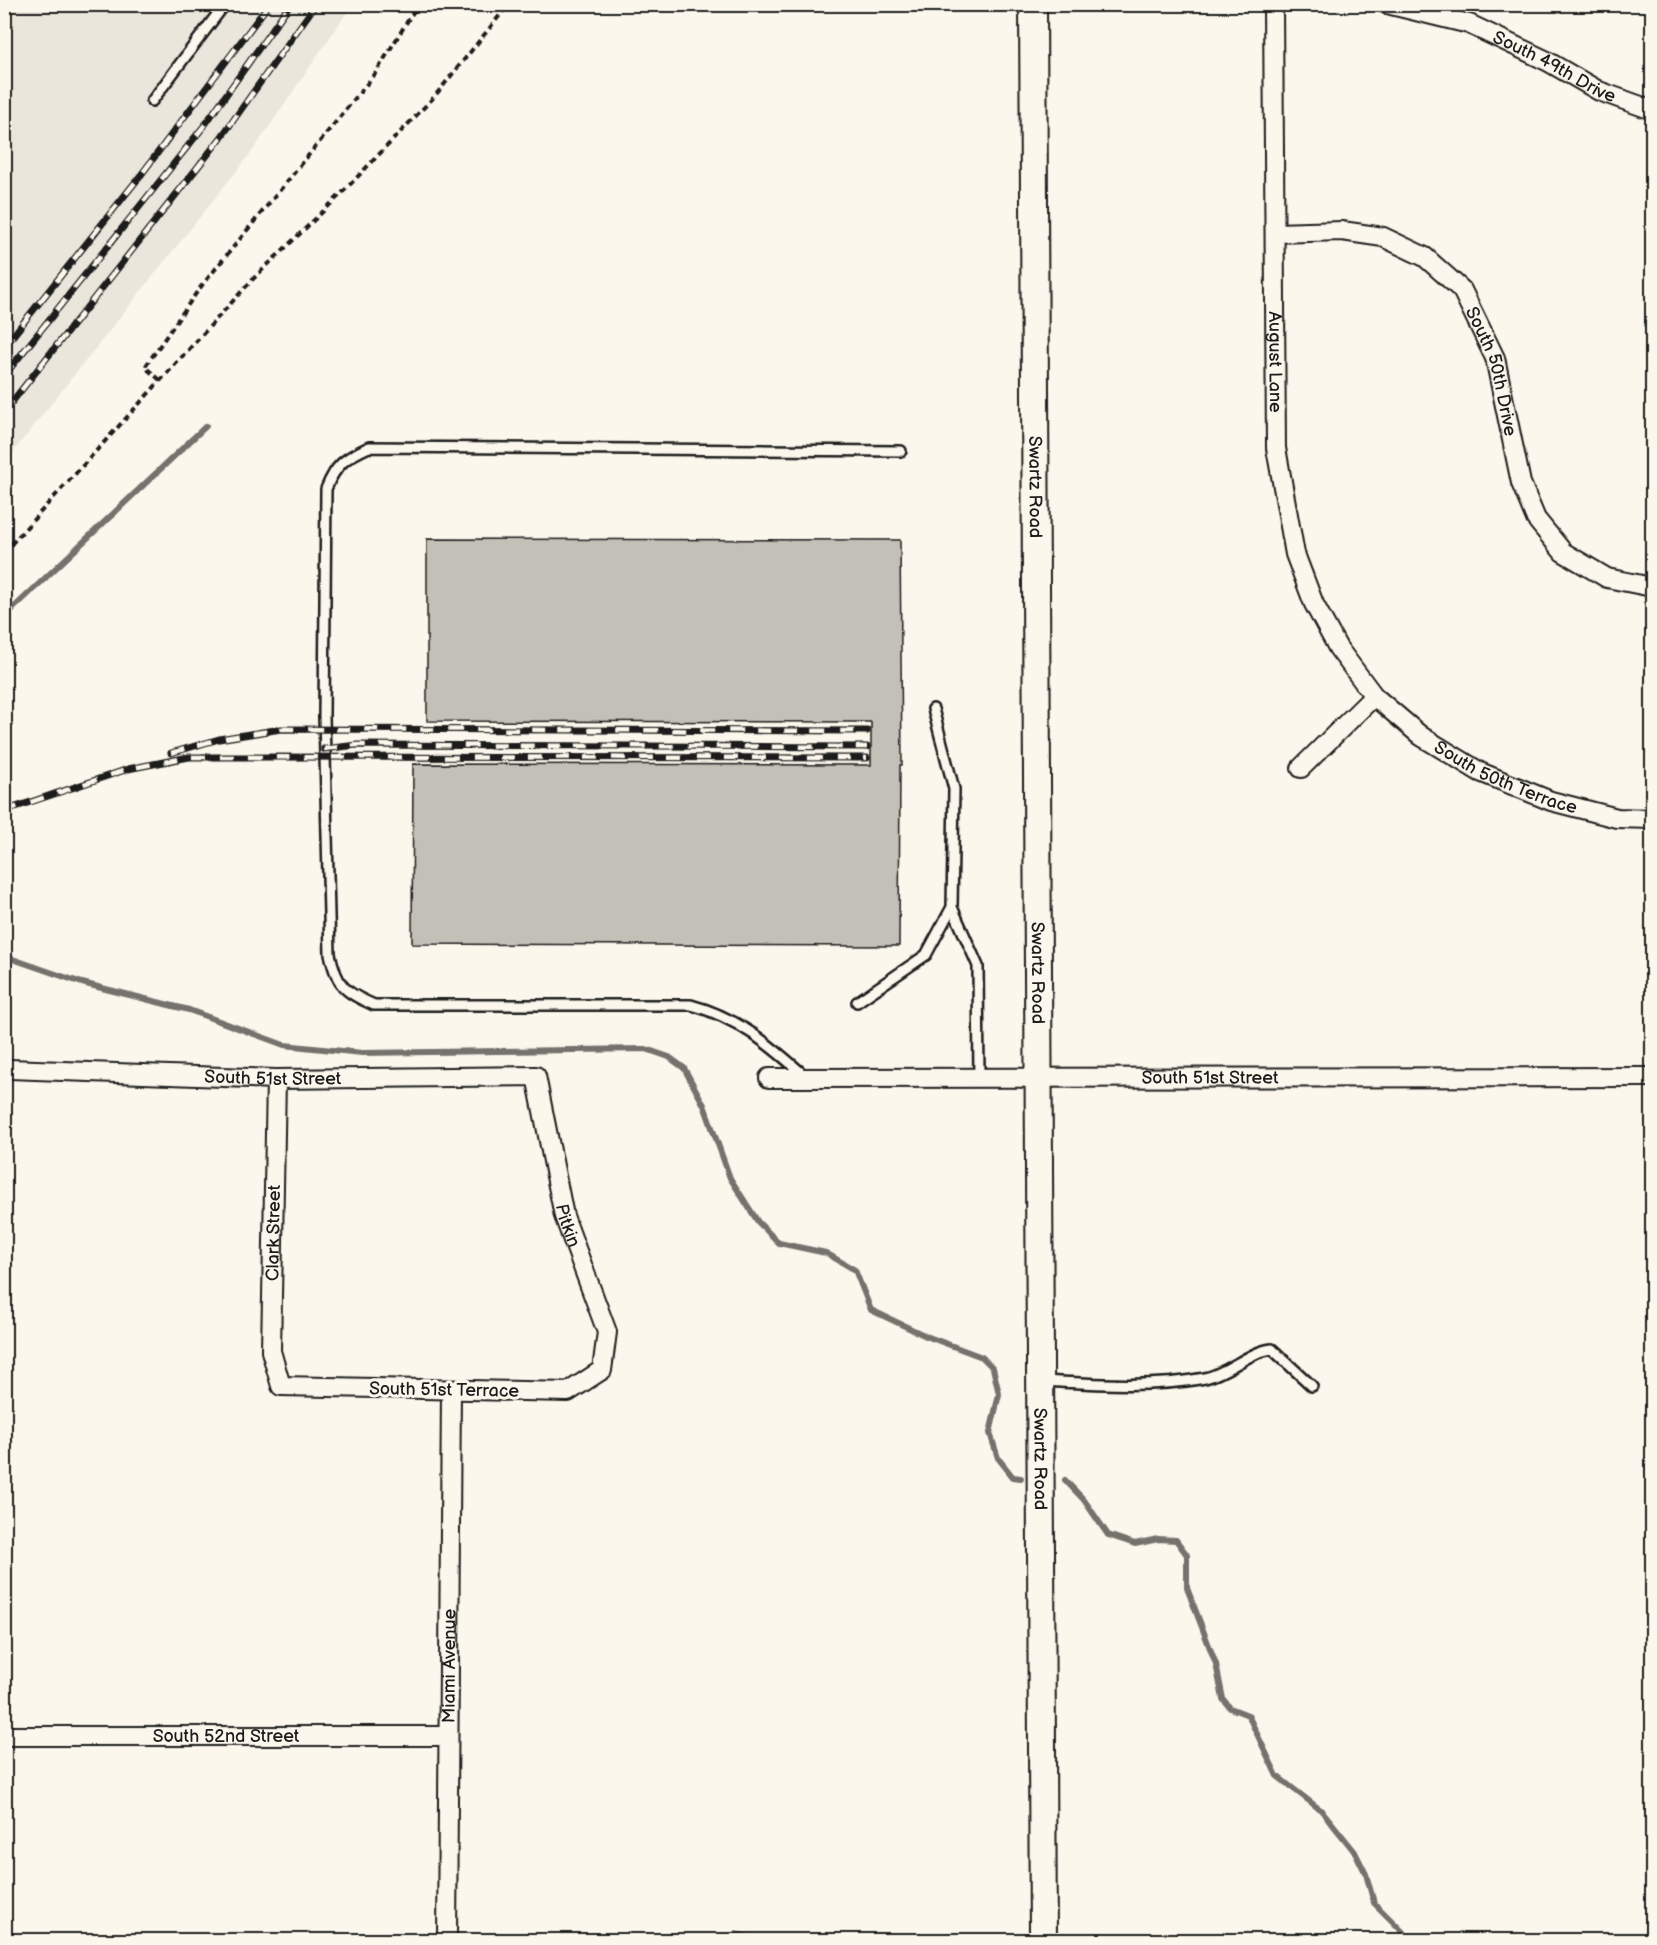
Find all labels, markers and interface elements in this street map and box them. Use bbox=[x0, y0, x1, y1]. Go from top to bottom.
street label: South 49th Drive bbox=[1490, 26, 1619, 107]
street label: South 50th Drive bbox=[1461, 303, 1522, 438]
street label: August Lane bbox=[1265, 311, 1286, 413]
street label: Swartz Road bbox=[1025, 436, 1046, 538]
street label: South 50th Terrace bbox=[1431, 736, 1580, 818]
street label: Swartz Road bbox=[1027, 922, 1049, 1024]
street label: South 51st Street bbox=[204, 1066, 342, 1090]
street label: South 51st Street bbox=[1141, 1067, 1279, 1088]
street label: Clark Street bbox=[262, 1184, 285, 1281]
street label: Pitkin bbox=[551, 1202, 585, 1250]
street label: South 51st Terrace bbox=[369, 1378, 520, 1402]
street label: Swartz Road bbox=[1030, 1408, 1051, 1510]
street label: Miami Avenue bbox=[438, 1608, 460, 1723]
street label: South 52nd Street bbox=[153, 1726, 300, 1747]

